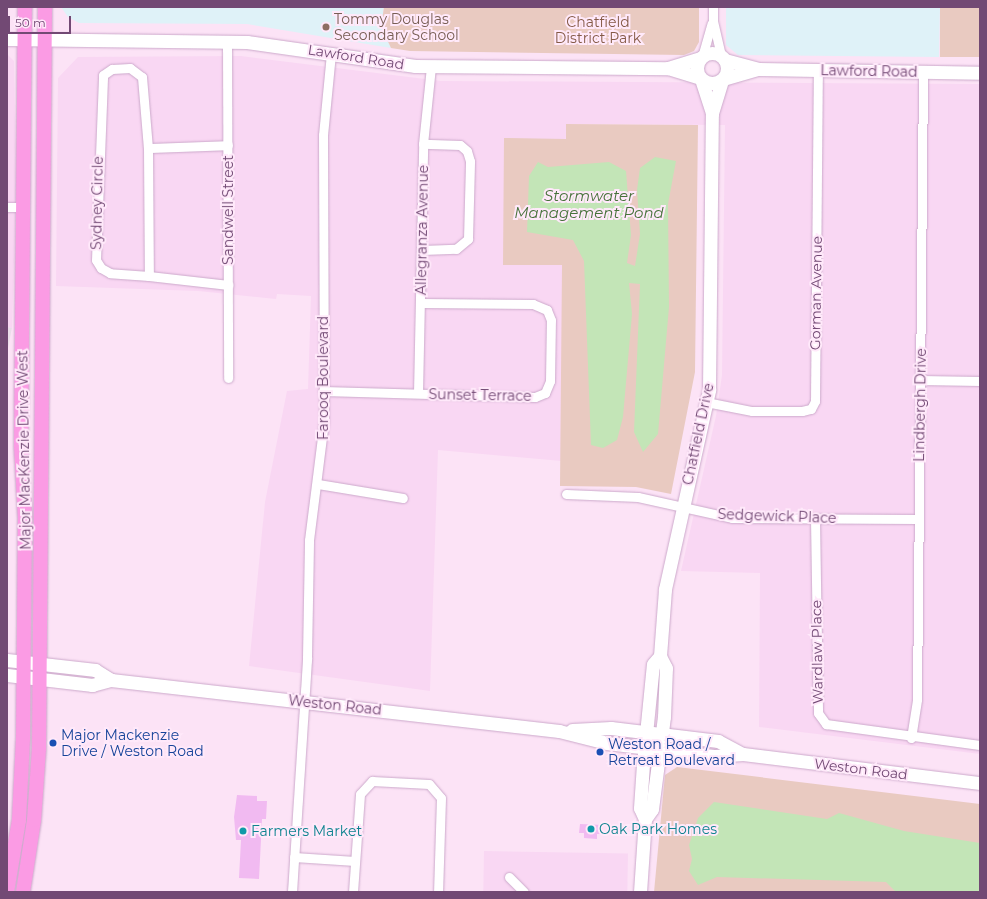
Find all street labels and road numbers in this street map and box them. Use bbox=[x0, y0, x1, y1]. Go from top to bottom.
street label: Lawford Road bbox=[307, 41, 405, 73]
street label: Lawford Road bbox=[820, 62, 918, 80]
street label: Sandwell Street bbox=[220, 155, 236, 265]
street label: Sydney Circle bbox=[88, 156, 106, 250]
street label: Allegranza Avenue bbox=[412, 165, 432, 295]
street label: Gorman Avenue bbox=[807, 236, 825, 350]
street label: Farooq Boulevard bbox=[315, 316, 331, 440]
street label: Lindbergh Drive bbox=[911, 348, 929, 462]
street label: Major MacKenzie Drive West bbox=[14, 350, 34, 550]
street label: Chatfield Drive bbox=[679, 382, 717, 486]
street label: Sunset Terrace bbox=[428, 386, 532, 404]
street label: Sedgewick Place bbox=[717, 506, 837, 526]
street label: Wardlaw Place bbox=[808, 600, 826, 704]
street label: Weston Road bbox=[287, 692, 383, 718]
street label: Weston Road bbox=[813, 755, 909, 783]

